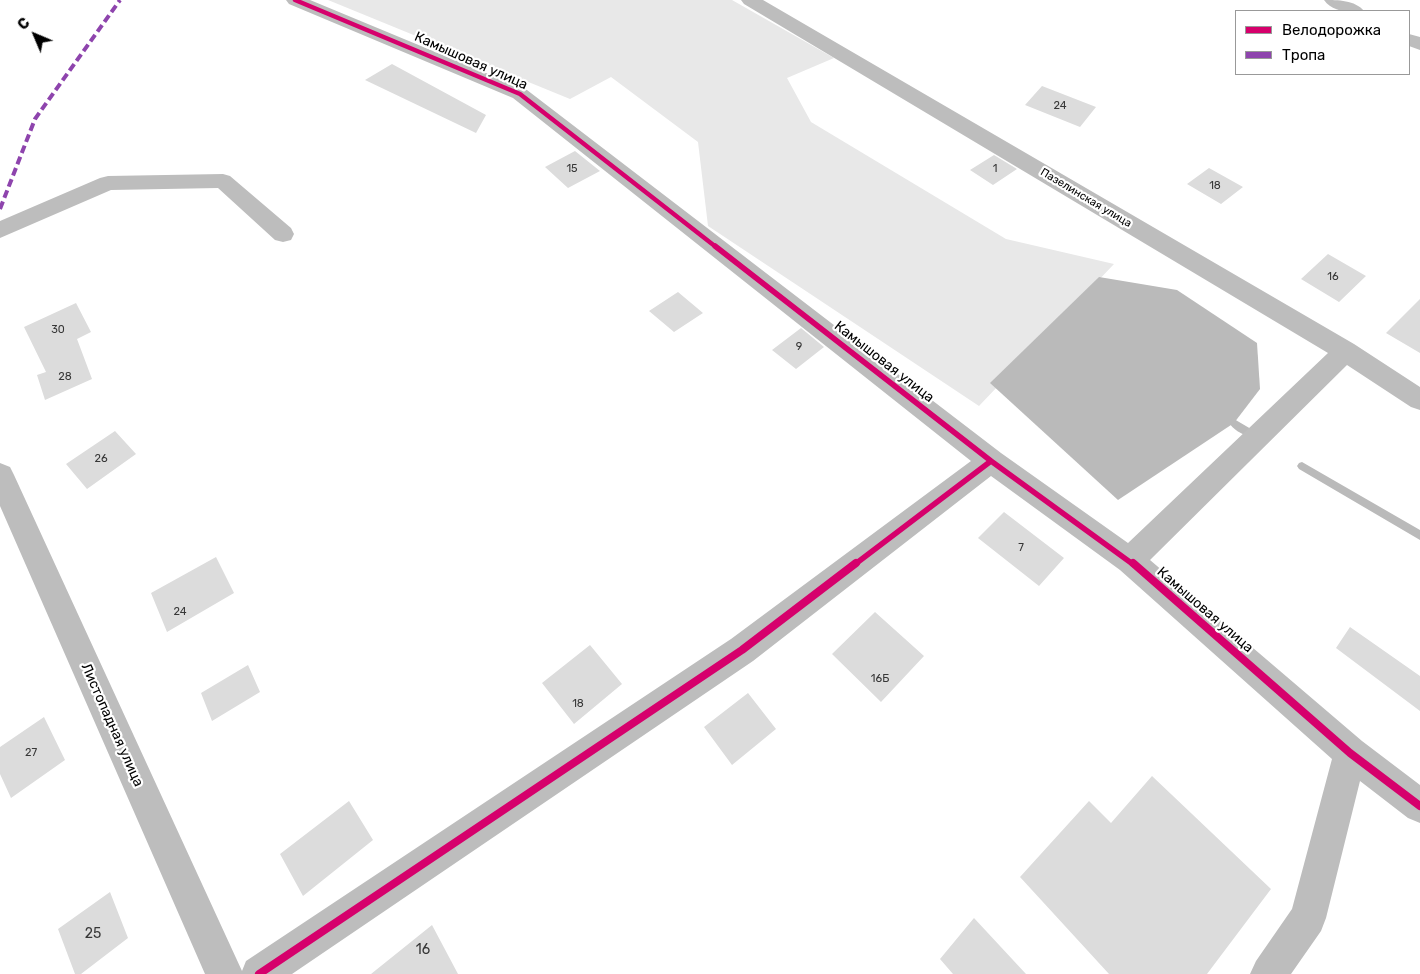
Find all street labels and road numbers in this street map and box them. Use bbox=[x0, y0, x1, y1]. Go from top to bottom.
street label: Камышовая улица bbox=[412, 28, 530, 94]
street label: Пазелинская улица bbox=[1038, 166, 1134, 230]
street label: Камышовая улица bbox=[831, 318, 937, 406]
street label: Камышовая улица bbox=[1153, 564, 1257, 656]
street label: Листопадная улица bbox=[77, 661, 147, 789]

